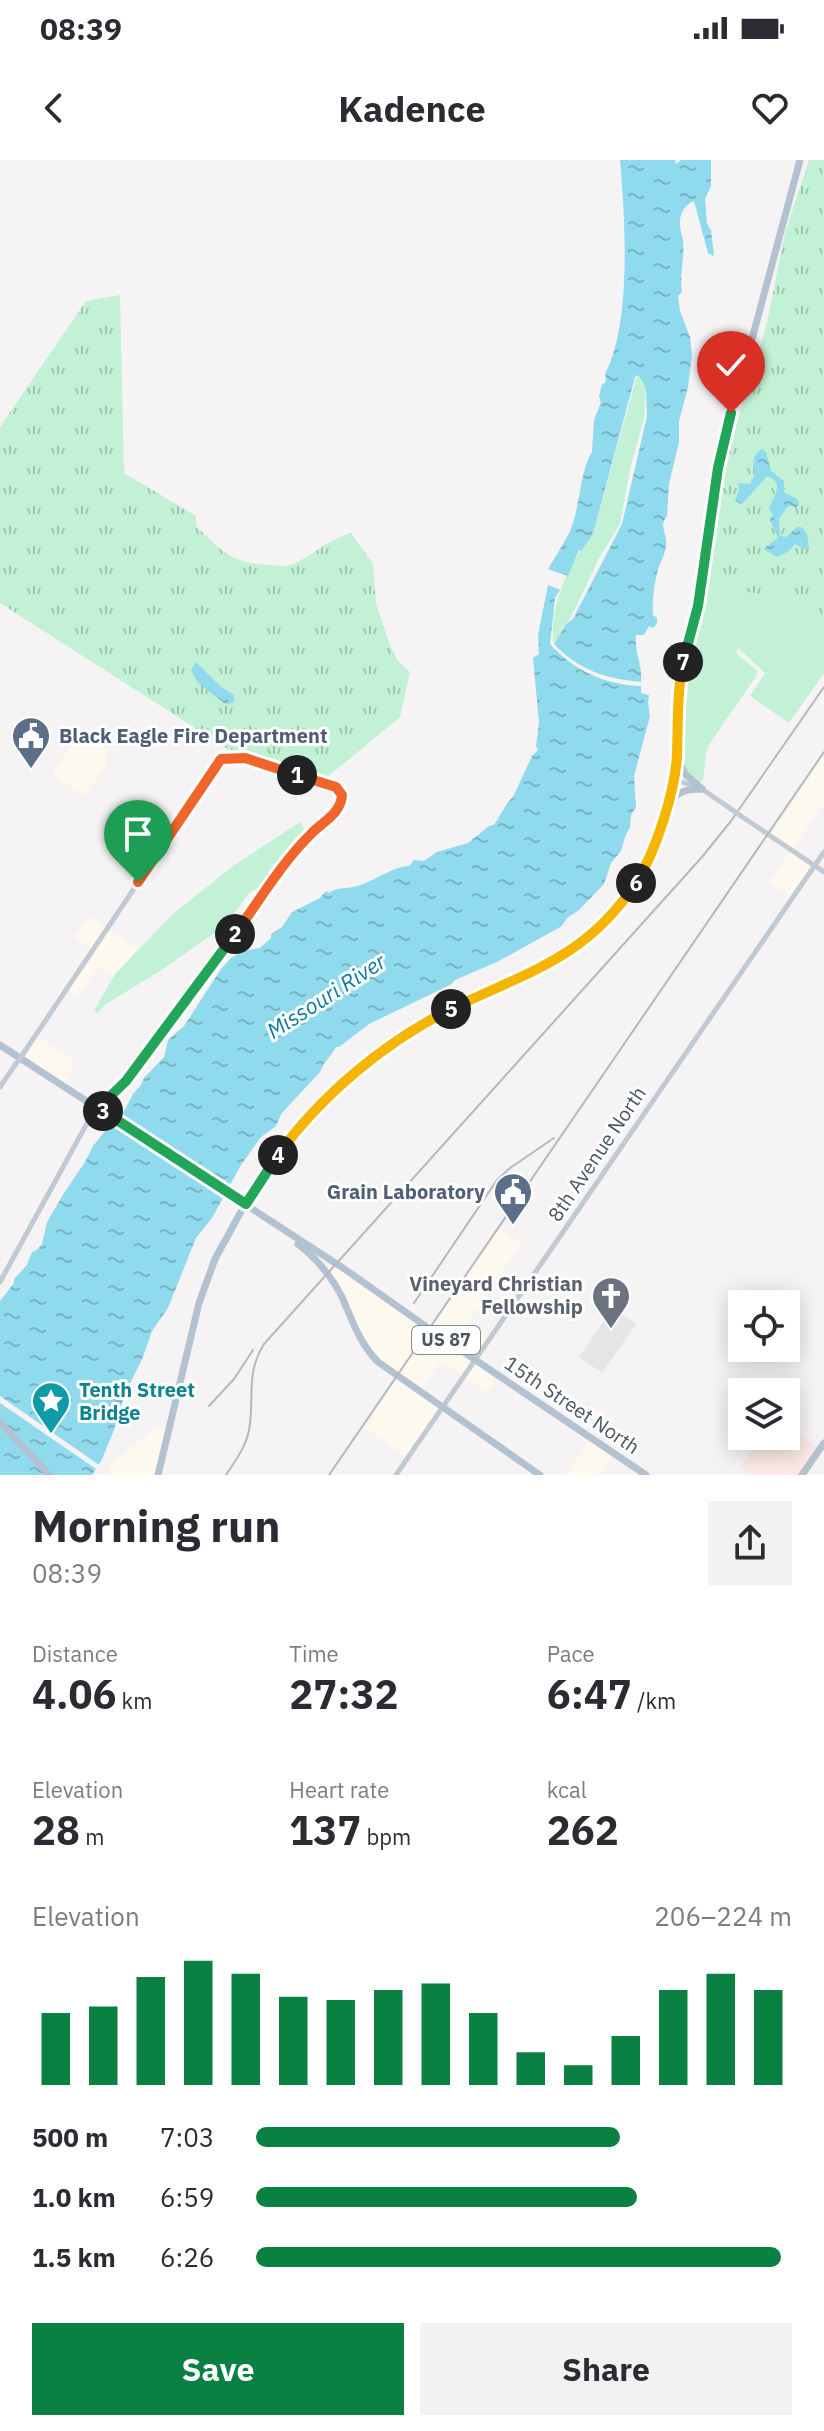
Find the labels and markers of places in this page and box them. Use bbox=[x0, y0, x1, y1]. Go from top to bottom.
pin bbox=[697, 331, 765, 413]
pin: 7 bbox=[663, 642, 703, 682]
public building icon: Black Eagle Fire Department bbox=[10, 715, 52, 770]
place label: Black Eagle Fire Department bbox=[59, 722, 328, 749]
pin: 1 bbox=[277, 755, 317, 795]
pin bbox=[104, 800, 172, 882]
pin: 6 bbox=[616, 863, 656, 903]
pin: 2 bbox=[215, 914, 255, 954]
pin: 5 bbox=[431, 989, 471, 1029]
pin: 3 bbox=[83, 1091, 123, 1131]
pin: 4 bbox=[258, 1135, 298, 1175]
public building icon: Grain Laboratory bbox=[492, 1171, 534, 1226]
place label: Grain Laboratory bbox=[327, 1178, 485, 1205]
place label: Vineyard Christian Fellowship bbox=[409, 1270, 583, 1320]
church icon: Vineyard Christian Fellowship bbox=[590, 1275, 632, 1330]
place label: Tenth Street Bridge bbox=[79, 1376, 195, 1426]
place icon: Tenth Street Bridge bbox=[30, 1380, 72, 1435]

